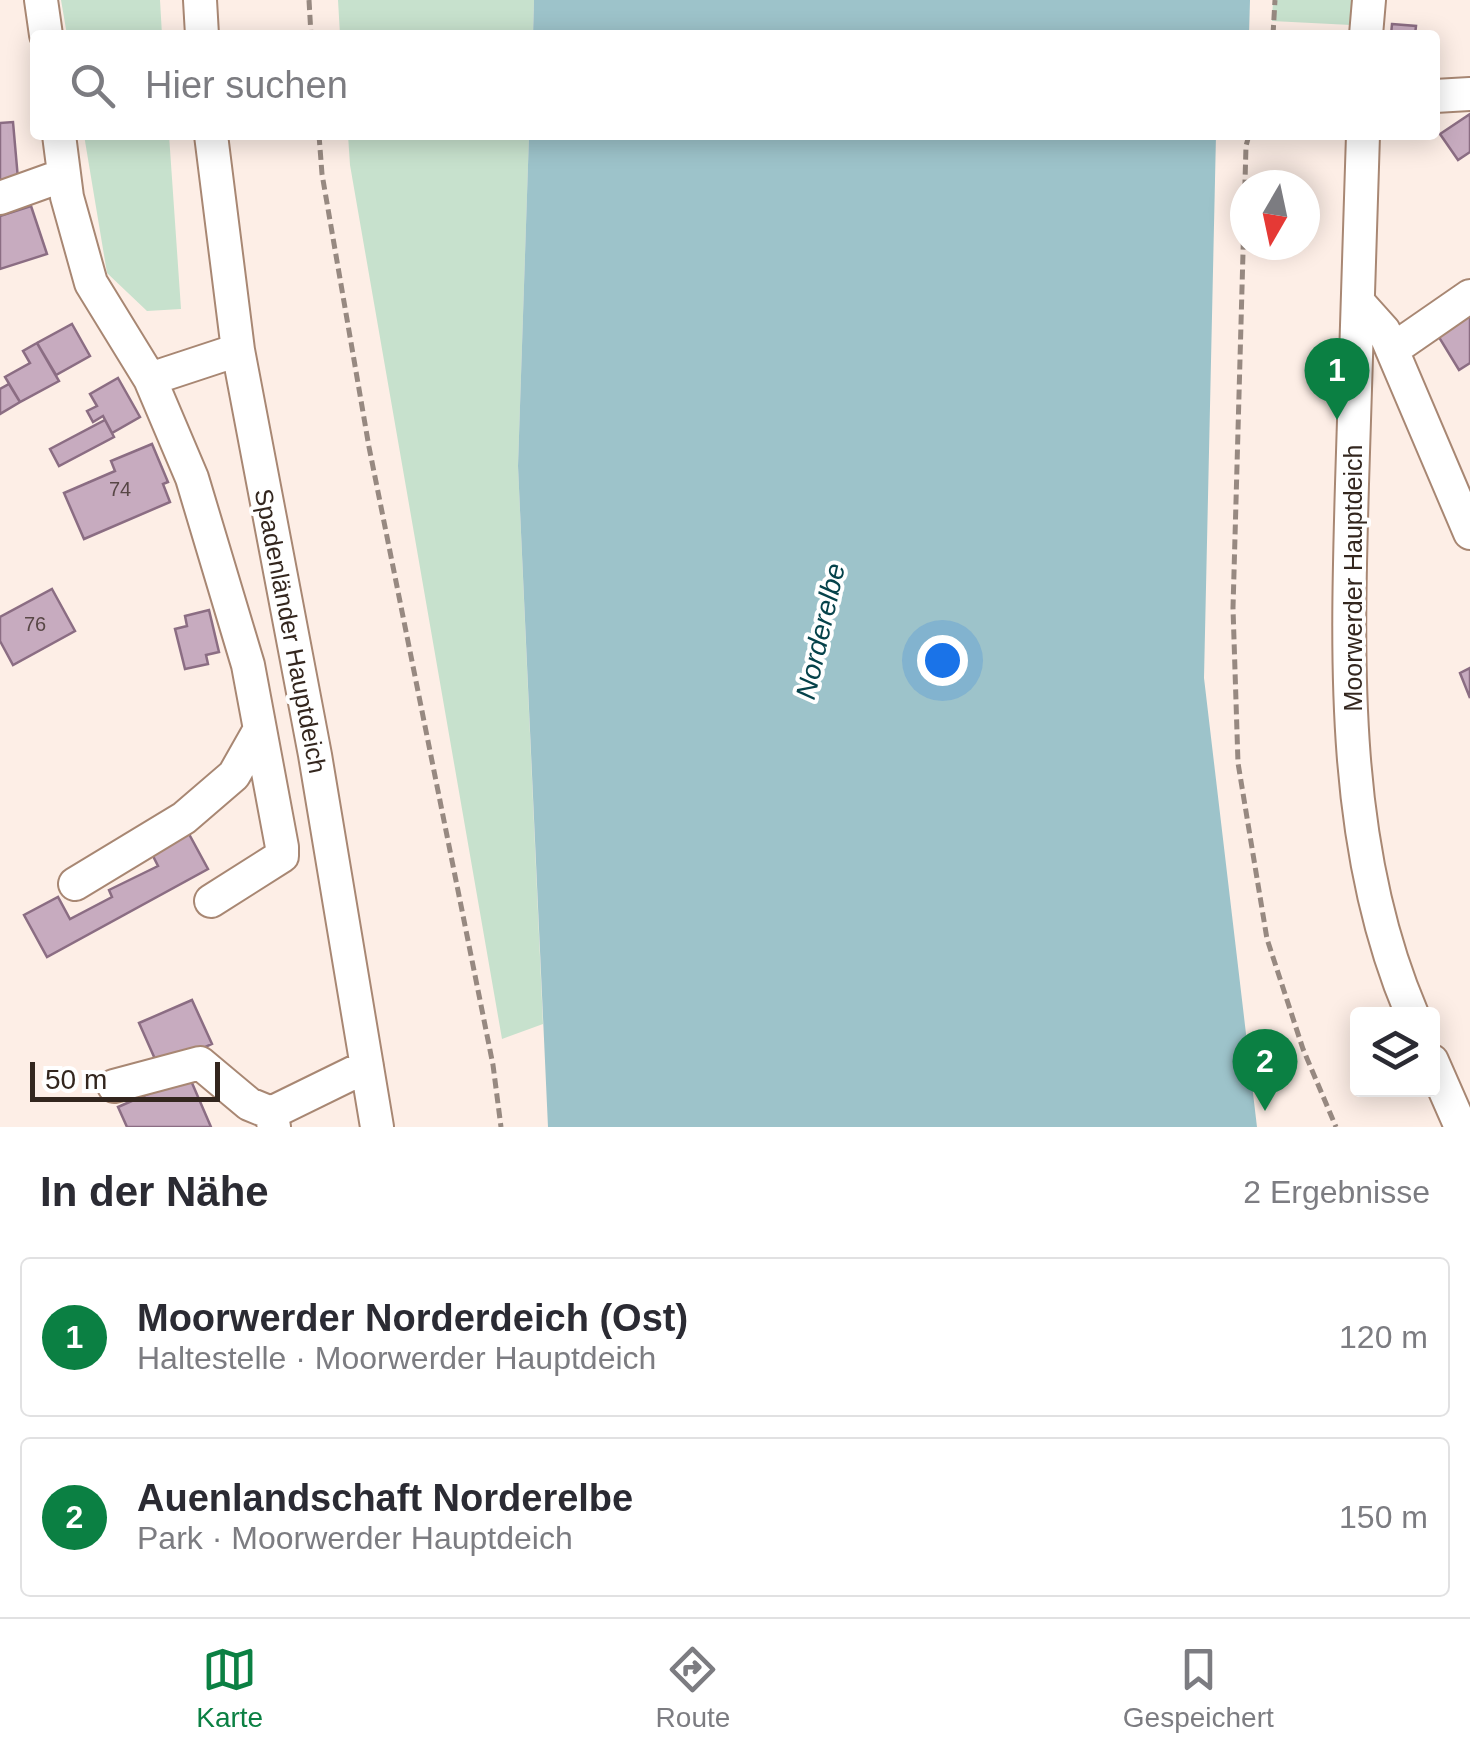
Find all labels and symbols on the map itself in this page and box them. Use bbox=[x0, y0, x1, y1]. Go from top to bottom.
north arrow bbox=[1230, 170, 1320, 260]
pin: 1 bbox=[1304, 338, 1370, 420]
street label: Moorwerder Hauptdeich bbox=[1339, 445, 1367, 711]
house number: 74 bbox=[109, 478, 131, 500]
street label: Spadenländer Hauptdeich bbox=[250, 486, 332, 776]
water label: Norderelbe bbox=[790, 560, 851, 702]
house number: 76 bbox=[24, 613, 46, 635]
your location bbox=[917, 635, 968, 686]
pin: 2 bbox=[1232, 1028, 1298, 1111]
scale bar bbox=[30, 1057, 220, 1102]

